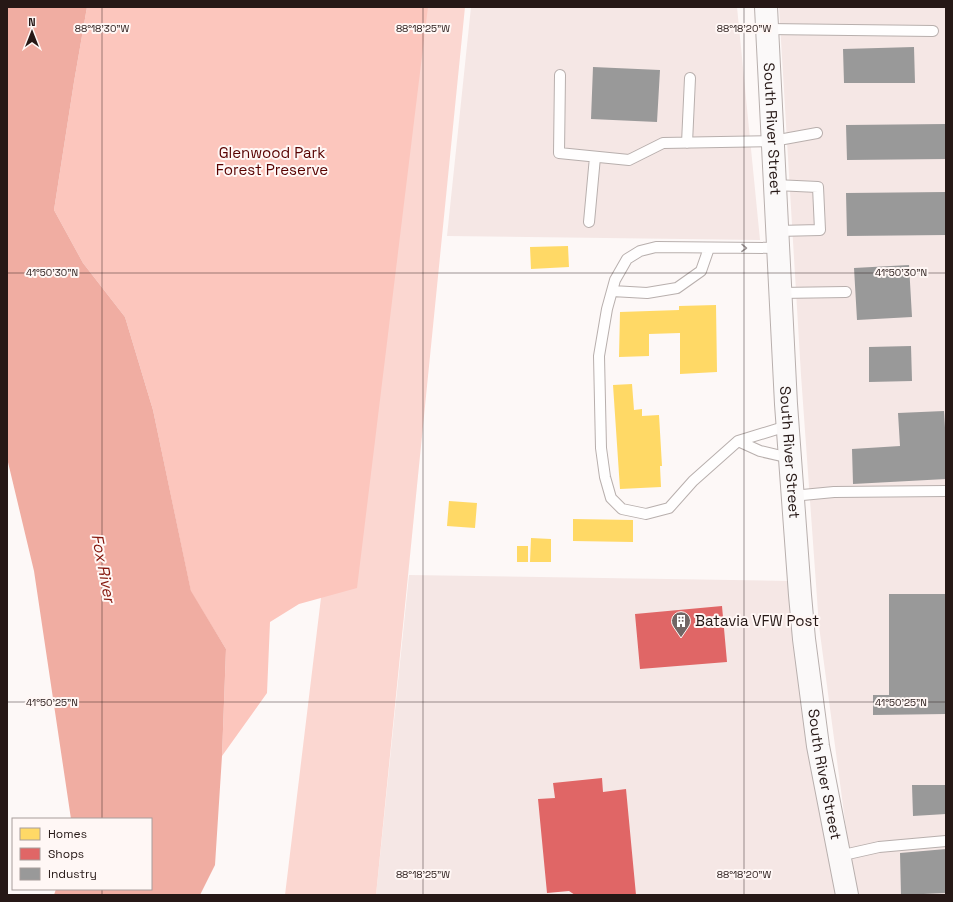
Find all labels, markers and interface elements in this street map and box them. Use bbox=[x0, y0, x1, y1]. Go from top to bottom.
north arrow bbox=[12, 12, 52, 52]
text: N bbox=[28, 15, 36, 29]
text: 88°18'30"W bbox=[75, 22, 130, 35]
text: 88°18'25"W bbox=[396, 22, 450, 35]
text: 88°18'20"W bbox=[717, 22, 772, 35]
street label: South River Street bbox=[760, 62, 785, 196]
park label: Glenwood Park Forest Preserve bbox=[216, 143, 328, 179]
one-way arrow bbox=[741, 244, 747, 252]
text: 41°50'30"N bbox=[26, 266, 78, 279]
text: 41°50'30"N bbox=[875, 266, 927, 279]
street label: South River Street bbox=[776, 386, 804, 519]
water label: Fox River bbox=[87, 532, 121, 606]
building icon: Batavia VFW Post bbox=[670, 610, 692, 638]
place label: Batavia VFW Post bbox=[695, 611, 819, 630]
text: 41°50'25"N bbox=[26, 696, 78, 709]
text: 41°50'25"N bbox=[875, 696, 927, 709]
street label: South River Street bbox=[804, 707, 846, 841]
legend bbox=[12, 818, 152, 890]
text: Homes bbox=[48, 826, 87, 842]
text: Shops bbox=[48, 846, 84, 862]
text: Industry bbox=[48, 866, 97, 882]
text: 88°18'25"W bbox=[396, 868, 450, 881]
text: 88°18'20"W bbox=[717, 868, 772, 881]

